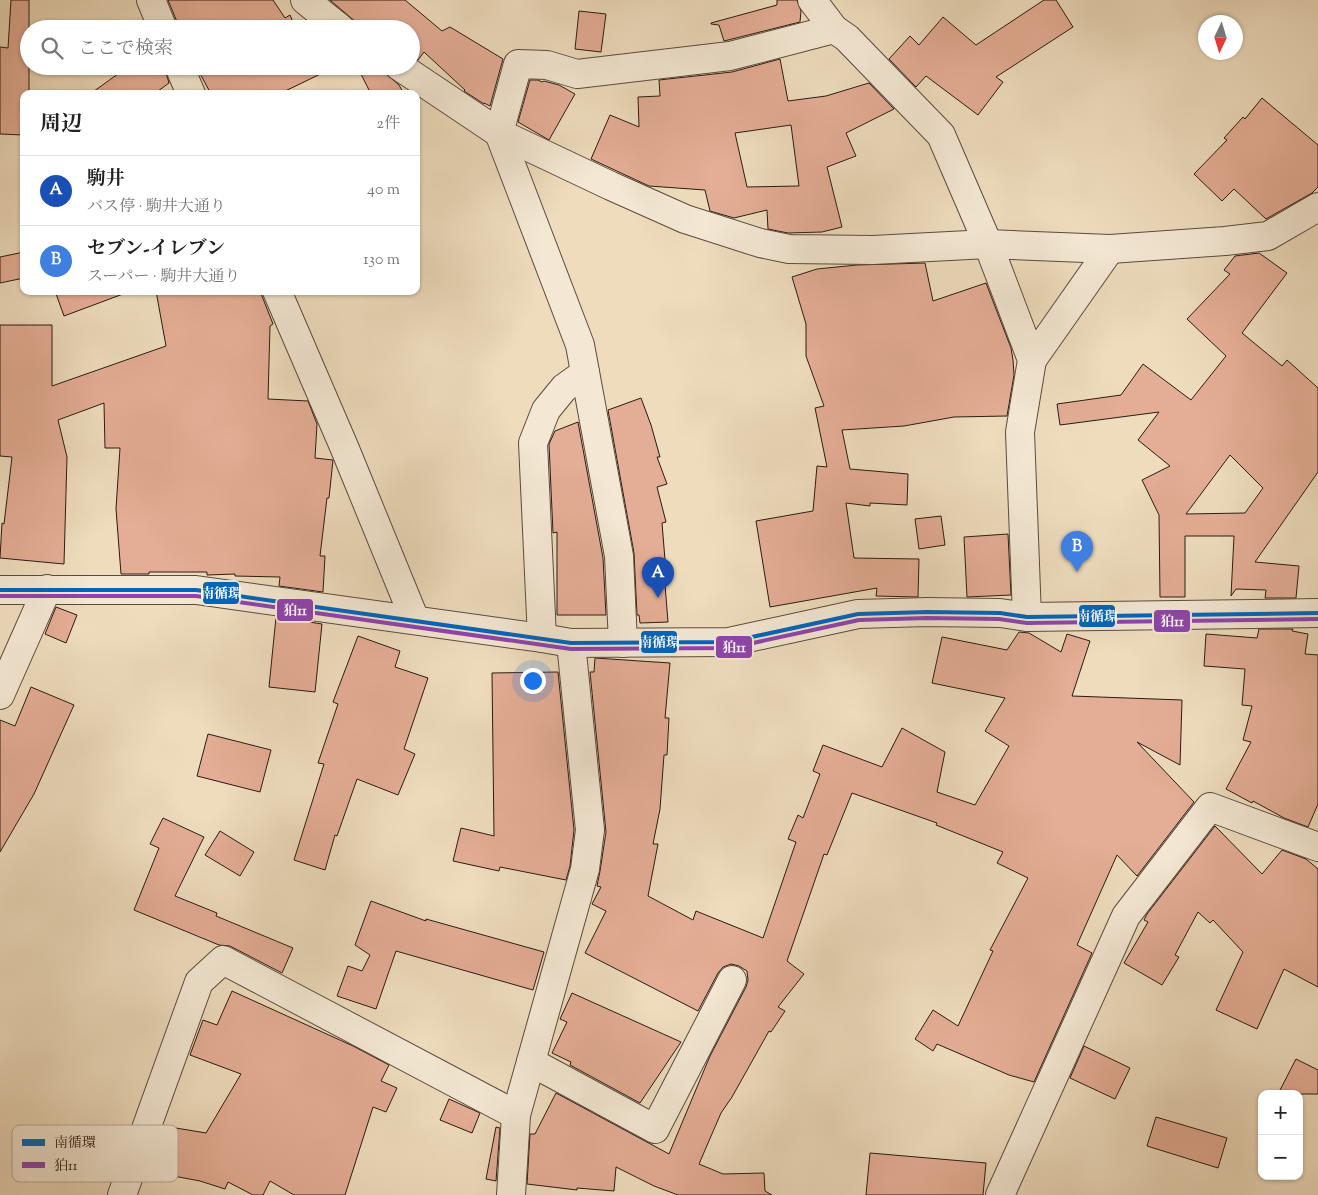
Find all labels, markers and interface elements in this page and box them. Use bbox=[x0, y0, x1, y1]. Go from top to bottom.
north arrow bbox=[1198, 15, 1243, 60]
search box bbox=[20, 20, 420, 75]
icon: search bbox=[38, 34, 66, 62]
text: ここで検索 bbox=[78, 36, 173, 63]
text: 周辺 bbox=[40, 110, 82, 140]
text: 2件 bbox=[377, 113, 400, 136]
text: 駒井 bbox=[87, 166, 125, 193]
text: A bbox=[50, 179, 63, 202]
text: 40 m bbox=[367, 179, 400, 202]
text: バス停 · 駒井大通り bbox=[87, 196, 226, 219]
text: セブン-イレブン bbox=[87, 236, 225, 263]
text: B bbox=[51, 249, 61, 272]
text: 130 m bbox=[363, 249, 400, 272]
text: スーパー · 駒井大通り bbox=[87, 266, 240, 289]
pin: B bbox=[1061, 531, 1093, 572]
pin: A bbox=[642, 557, 674, 598]
line badge: 南循環 bbox=[202, 581, 240, 605]
text: 南循環 bbox=[200, 585, 242, 605]
line badge: 狛11 bbox=[276, 598, 314, 622]
text: 狛11 bbox=[283, 602, 307, 622]
line badge: 南循環 bbox=[1078, 604, 1116, 628]
text: 南循環 bbox=[1076, 608, 1118, 628]
line badge: 狛11 bbox=[1153, 609, 1191, 633]
text: 狛11 bbox=[1160, 613, 1184, 633]
line badge: 南循環 bbox=[640, 630, 678, 654]
text: 南循環 bbox=[638, 634, 680, 654]
line badge: 狛11 bbox=[715, 635, 753, 659]
text: 狛11 bbox=[722, 639, 746, 659]
your location bbox=[520, 668, 546, 694]
map controls bbox=[1258, 1090, 1303, 1180]
button: + bbox=[1258, 1090, 1303, 1135]
legend bbox=[12, 1125, 178, 1182]
text: 南循環 bbox=[54, 1134, 96, 1154]
button: − bbox=[1258, 1135, 1303, 1180]
text: 狛11 bbox=[54, 1157, 78, 1177]

